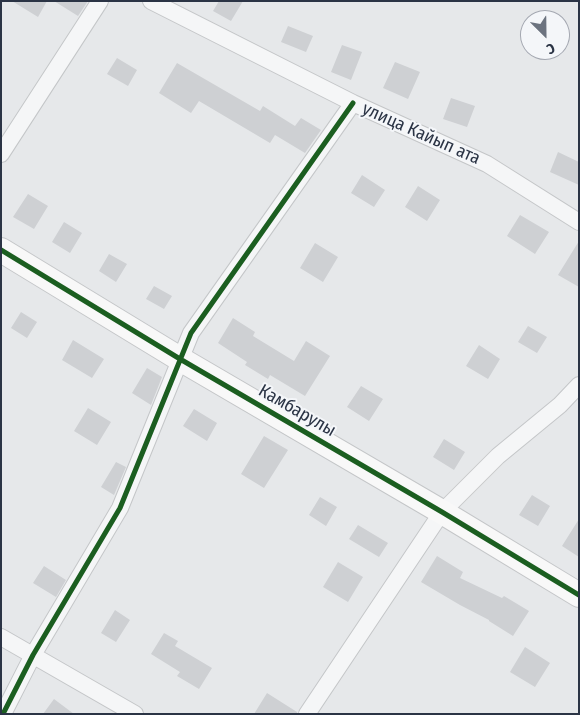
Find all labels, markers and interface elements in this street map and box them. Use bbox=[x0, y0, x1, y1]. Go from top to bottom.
north arrow bbox=[520, 10, 570, 60]
text: С bbox=[544, 39, 557, 58]
street label: улица Кайып ата bbox=[359, 98, 483, 170]
street label: Камбарулы bbox=[254, 380, 340, 442]

